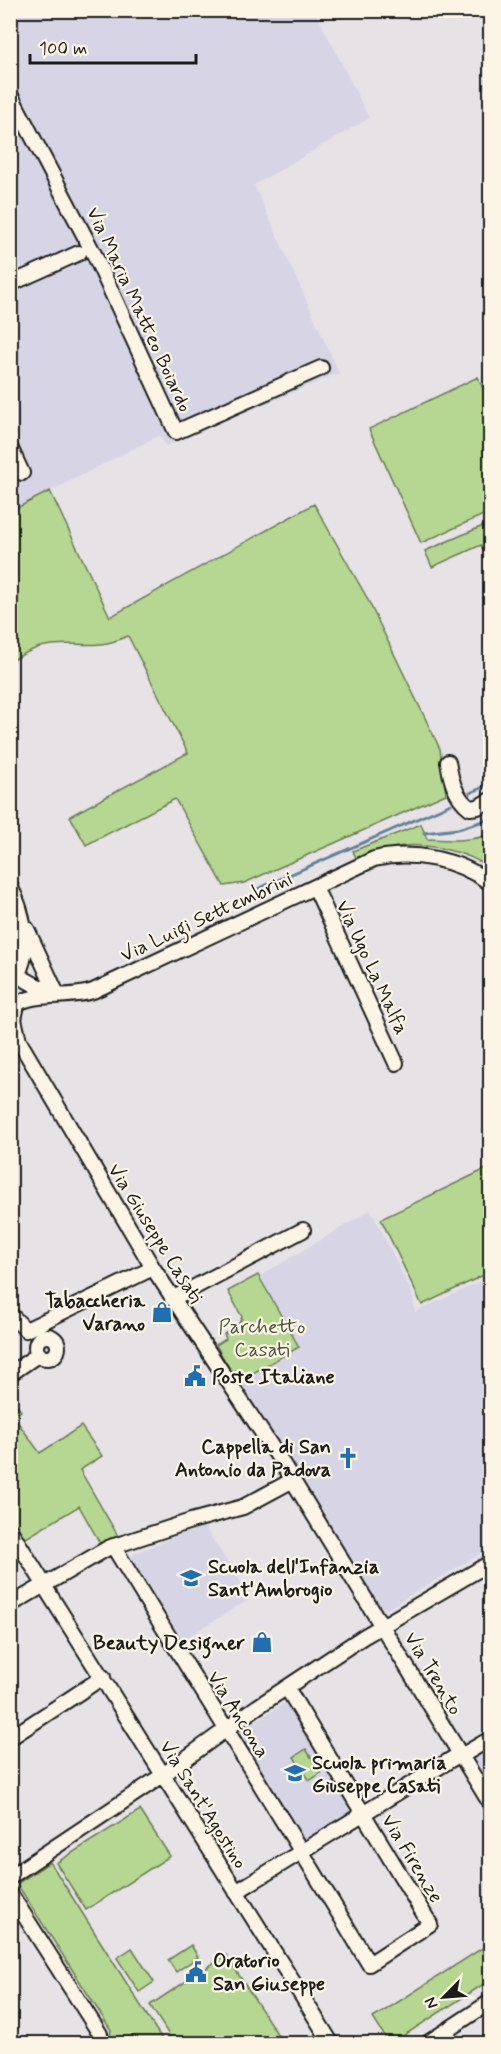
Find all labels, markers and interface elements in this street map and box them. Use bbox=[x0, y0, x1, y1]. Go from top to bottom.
scale bar bbox=[30, 27, 196, 65]
text: 100 m bbox=[39, 37, 87, 61]
street label: Via Maria Matteo Boiardo bbox=[79, 203, 198, 417]
street label: Via Luigi Settembrini bbox=[116, 866, 298, 971]
street label: Via Ugo La Malfa bbox=[329, 896, 415, 1039]
street label: Via Giuseppe Casati bbox=[101, 1159, 209, 1309]
place label: Tabaccheria Varano bbox=[45, 1288, 146, 1338]
shop icon: Tabaccheria Varano bbox=[150, 1300, 174, 1324]
park label: Parchetto Casati bbox=[219, 1314, 306, 1364]
public building icon: Poste Italiane bbox=[183, 1364, 207, 1388]
place label: Poste Italiane bbox=[212, 1364, 335, 1391]
place label: Cappella di San Antonio da Padova bbox=[175, 1434, 331, 1484]
church icon: Cappella di San Antonio da Padova bbox=[336, 1446, 360, 1470]
place label: Scuola dell'Infanzia Sant'Ambrogio bbox=[208, 1554, 379, 1604]
school or university icon: Scuola dell'Infanzia Sant'Ambrogio bbox=[179, 1566, 203, 1590]
street label: Via Trento bbox=[397, 1627, 468, 1721]
place label: Beauty Designer bbox=[93, 1630, 246, 1659]
shop icon: Beauty Designer bbox=[250, 1630, 274, 1654]
street label: Via Ancona bbox=[200, 1666, 275, 1764]
street label: Via Sant'Agostino bbox=[152, 1735, 253, 1874]
place label: Scuola primaria Giuseppe Casati bbox=[312, 1750, 447, 1800]
school or university icon: Scuola primaria Giuseppe Casati bbox=[283, 1761, 307, 1785]
street label: Via Firenze bbox=[374, 1809, 449, 1908]
place label: Oratorio San Giuseppe bbox=[213, 1948, 325, 1998]
public building icon: Oratorio San Giuseppe bbox=[184, 1960, 208, 1984]
north arrow bbox=[414, 1967, 474, 2027]
text: N bbox=[420, 1993, 444, 2012]

